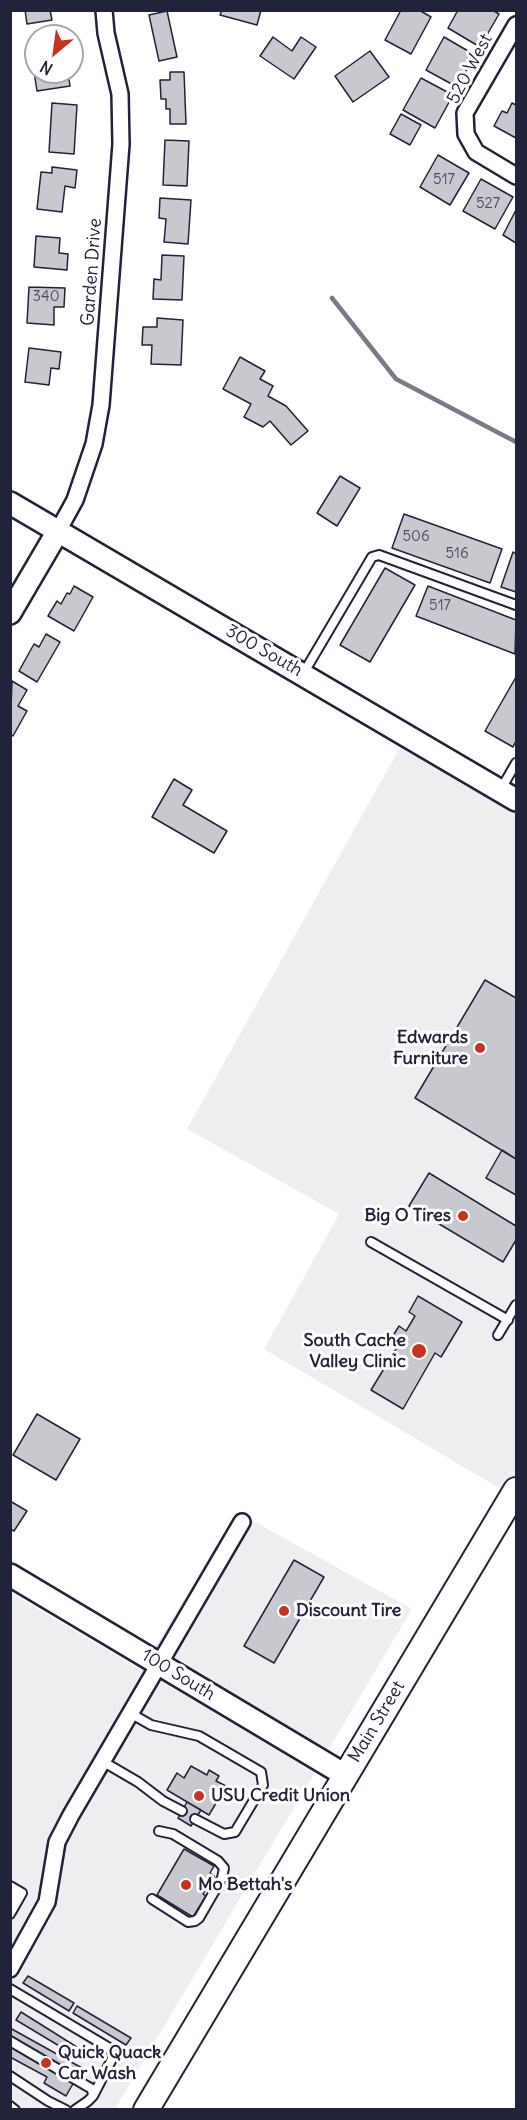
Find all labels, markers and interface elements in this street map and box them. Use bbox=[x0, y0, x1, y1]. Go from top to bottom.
north arrow bbox=[24, 24, 84, 84]
street label: 520 West bbox=[443, 30, 497, 108]
text: N bbox=[37, 57, 56, 79]
house number: 517 bbox=[433, 171, 455, 189]
house number: 527 bbox=[476, 195, 500, 213]
street label: Garden Drive bbox=[77, 217, 107, 327]
house number: 340 bbox=[32, 288, 60, 306]
house number: 506 bbox=[402, 528, 430, 546]
house number: 516 bbox=[445, 545, 469, 563]
house number: 517 bbox=[429, 597, 451, 615]
street label: 300 South bbox=[222, 620, 306, 682]
place label: Edwards Furniture bbox=[393, 1027, 468, 1070]
marker: Edwards Furniture bbox=[473, 1041, 487, 1055]
place label: Big O Tires bbox=[364, 1205, 451, 1227]
marker: Big O Tires bbox=[456, 1209, 470, 1223]
place label: South Cache Valley Clinic bbox=[303, 1330, 406, 1372]
marker: South Cache Valley Clinic bbox=[410, 1342, 428, 1360]
place label: Discount Tire bbox=[296, 1600, 401, 1622]
marker: Discount Tire bbox=[277, 1604, 291, 1618]
street label: 100 South bbox=[137, 1645, 219, 1705]
street label: Main Street bbox=[344, 1677, 410, 1767]
place label: USU Credit Union bbox=[211, 1785, 350, 1807]
marker: USU Credit Union bbox=[192, 1789, 206, 1803]
place label: Mo Bettah's bbox=[198, 1874, 292, 1896]
marker: Mo Bettah's bbox=[179, 1878, 193, 1892]
place label: Quick Quack Car Wash bbox=[58, 2042, 161, 2084]
marker: Quick Quack Car Wash bbox=[39, 2056, 53, 2070]

